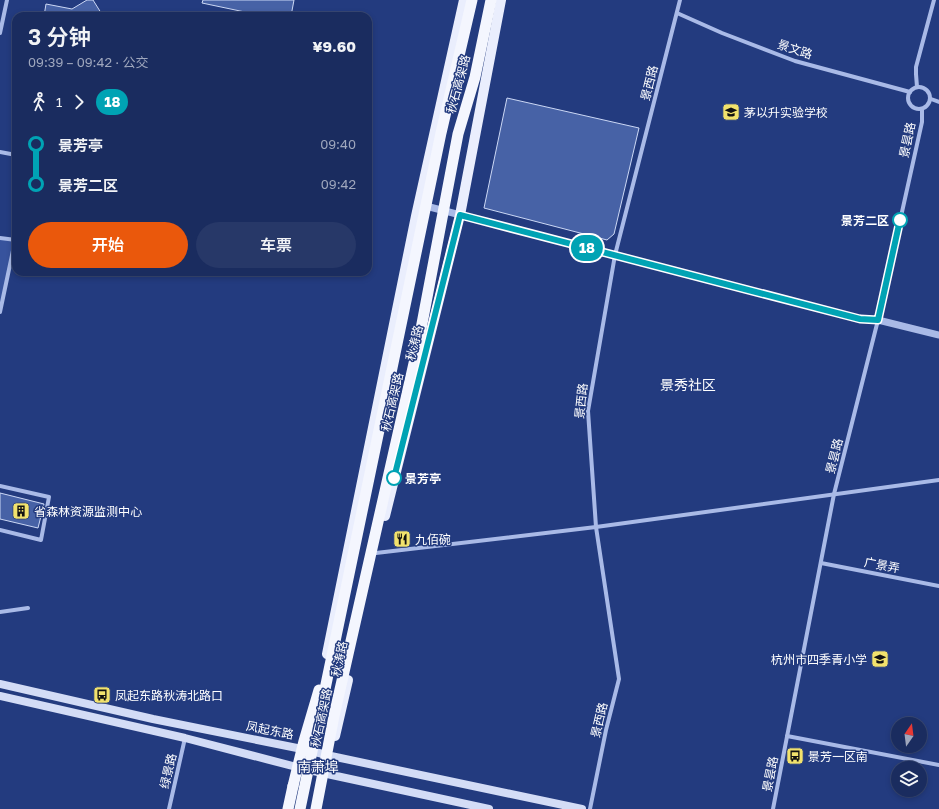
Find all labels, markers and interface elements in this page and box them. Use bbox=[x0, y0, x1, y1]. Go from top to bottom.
text: 3 分钟 bbox=[28, 23, 91, 50]
street label: 景文路 bbox=[776, 36, 814, 62]
text: ¥9.60 bbox=[312, 37, 356, 55]
street label: 秋石高架路 bbox=[443, 53, 473, 115]
text: 09:39 – 09:42 · 公交 bbox=[28, 54, 148, 70]
street label: 景西路 bbox=[637, 64, 661, 102]
icon: walk bbox=[28, 91, 50, 113]
icon: forward bbox=[68, 91, 90, 113]
text: 18 bbox=[104, 93, 120, 110]
text: 1 bbox=[56, 94, 62, 110]
school or university icon: 茅以升实验学校 bbox=[721, 102, 741, 122]
place label: 茅以升实验学校 bbox=[744, 105, 828, 120]
street label: 景昙路 bbox=[896, 121, 918, 159]
text: 景芳亭 bbox=[58, 136, 103, 154]
text: 09:40 bbox=[320, 136, 356, 152]
text: 景芳二区 bbox=[58, 176, 118, 194]
text: 09:42 bbox=[321, 176, 356, 192]
marker: 景芳二区 bbox=[892, 212, 908, 228]
place label: 景芳二区 bbox=[841, 213, 889, 228]
button: 开始 bbox=[28, 222, 188, 268]
button: 车票 bbox=[196, 222, 356, 268]
line badge: 18 bbox=[569, 235, 605, 261]
text: 18 bbox=[579, 239, 595, 256]
street label: 秋涛路 bbox=[402, 324, 426, 362]
street label: 秋石高架路 bbox=[378, 371, 406, 433]
district label: 景秀社区 bbox=[660, 376, 716, 393]
street label: 景西路 bbox=[572, 382, 590, 420]
street label: 景昙路 bbox=[822, 437, 846, 475]
marker: 景芳亭 bbox=[386, 470, 402, 486]
place label: 景芳亭 bbox=[405, 471, 441, 486]
building icon: 省森林资源监测中心 bbox=[11, 501, 31, 521]
place label: 省森林资源监测中心 bbox=[34, 504, 142, 519]
restaurant icon: 九佰碗 bbox=[392, 529, 412, 549]
place label: 九佰碗 bbox=[415, 532, 451, 547]
street label: 广景弄 bbox=[863, 554, 901, 576]
street label: 秋涛路 bbox=[328, 640, 350, 678]
school or university icon: 杭州市四季青小学 bbox=[870, 649, 890, 669]
place label: 杭州市四季青小学 bbox=[771, 652, 867, 667]
bus stop icon: 凤起东路秋涛北路口 bbox=[92, 685, 112, 705]
street label: 秋石高架路 bbox=[307, 687, 335, 749]
place label: 凤起东路秋涛北路口 bbox=[115, 688, 223, 703]
street label: 景西路 bbox=[588, 701, 610, 739]
north arrow bbox=[891, 717, 927, 753]
map controls bbox=[891, 717, 927, 797]
street label: 凤起东路 bbox=[245, 718, 295, 742]
bus stop icon: 景芳一区南 bbox=[785, 746, 805, 766]
place label: 景芳一区南 bbox=[808, 749, 868, 764]
street label: 绿景路 bbox=[157, 752, 179, 790]
street label: 景昙路 bbox=[759, 755, 781, 793]
district label: 南萧埠 bbox=[297, 758, 339, 775]
button: layers bbox=[891, 761, 927, 797]

